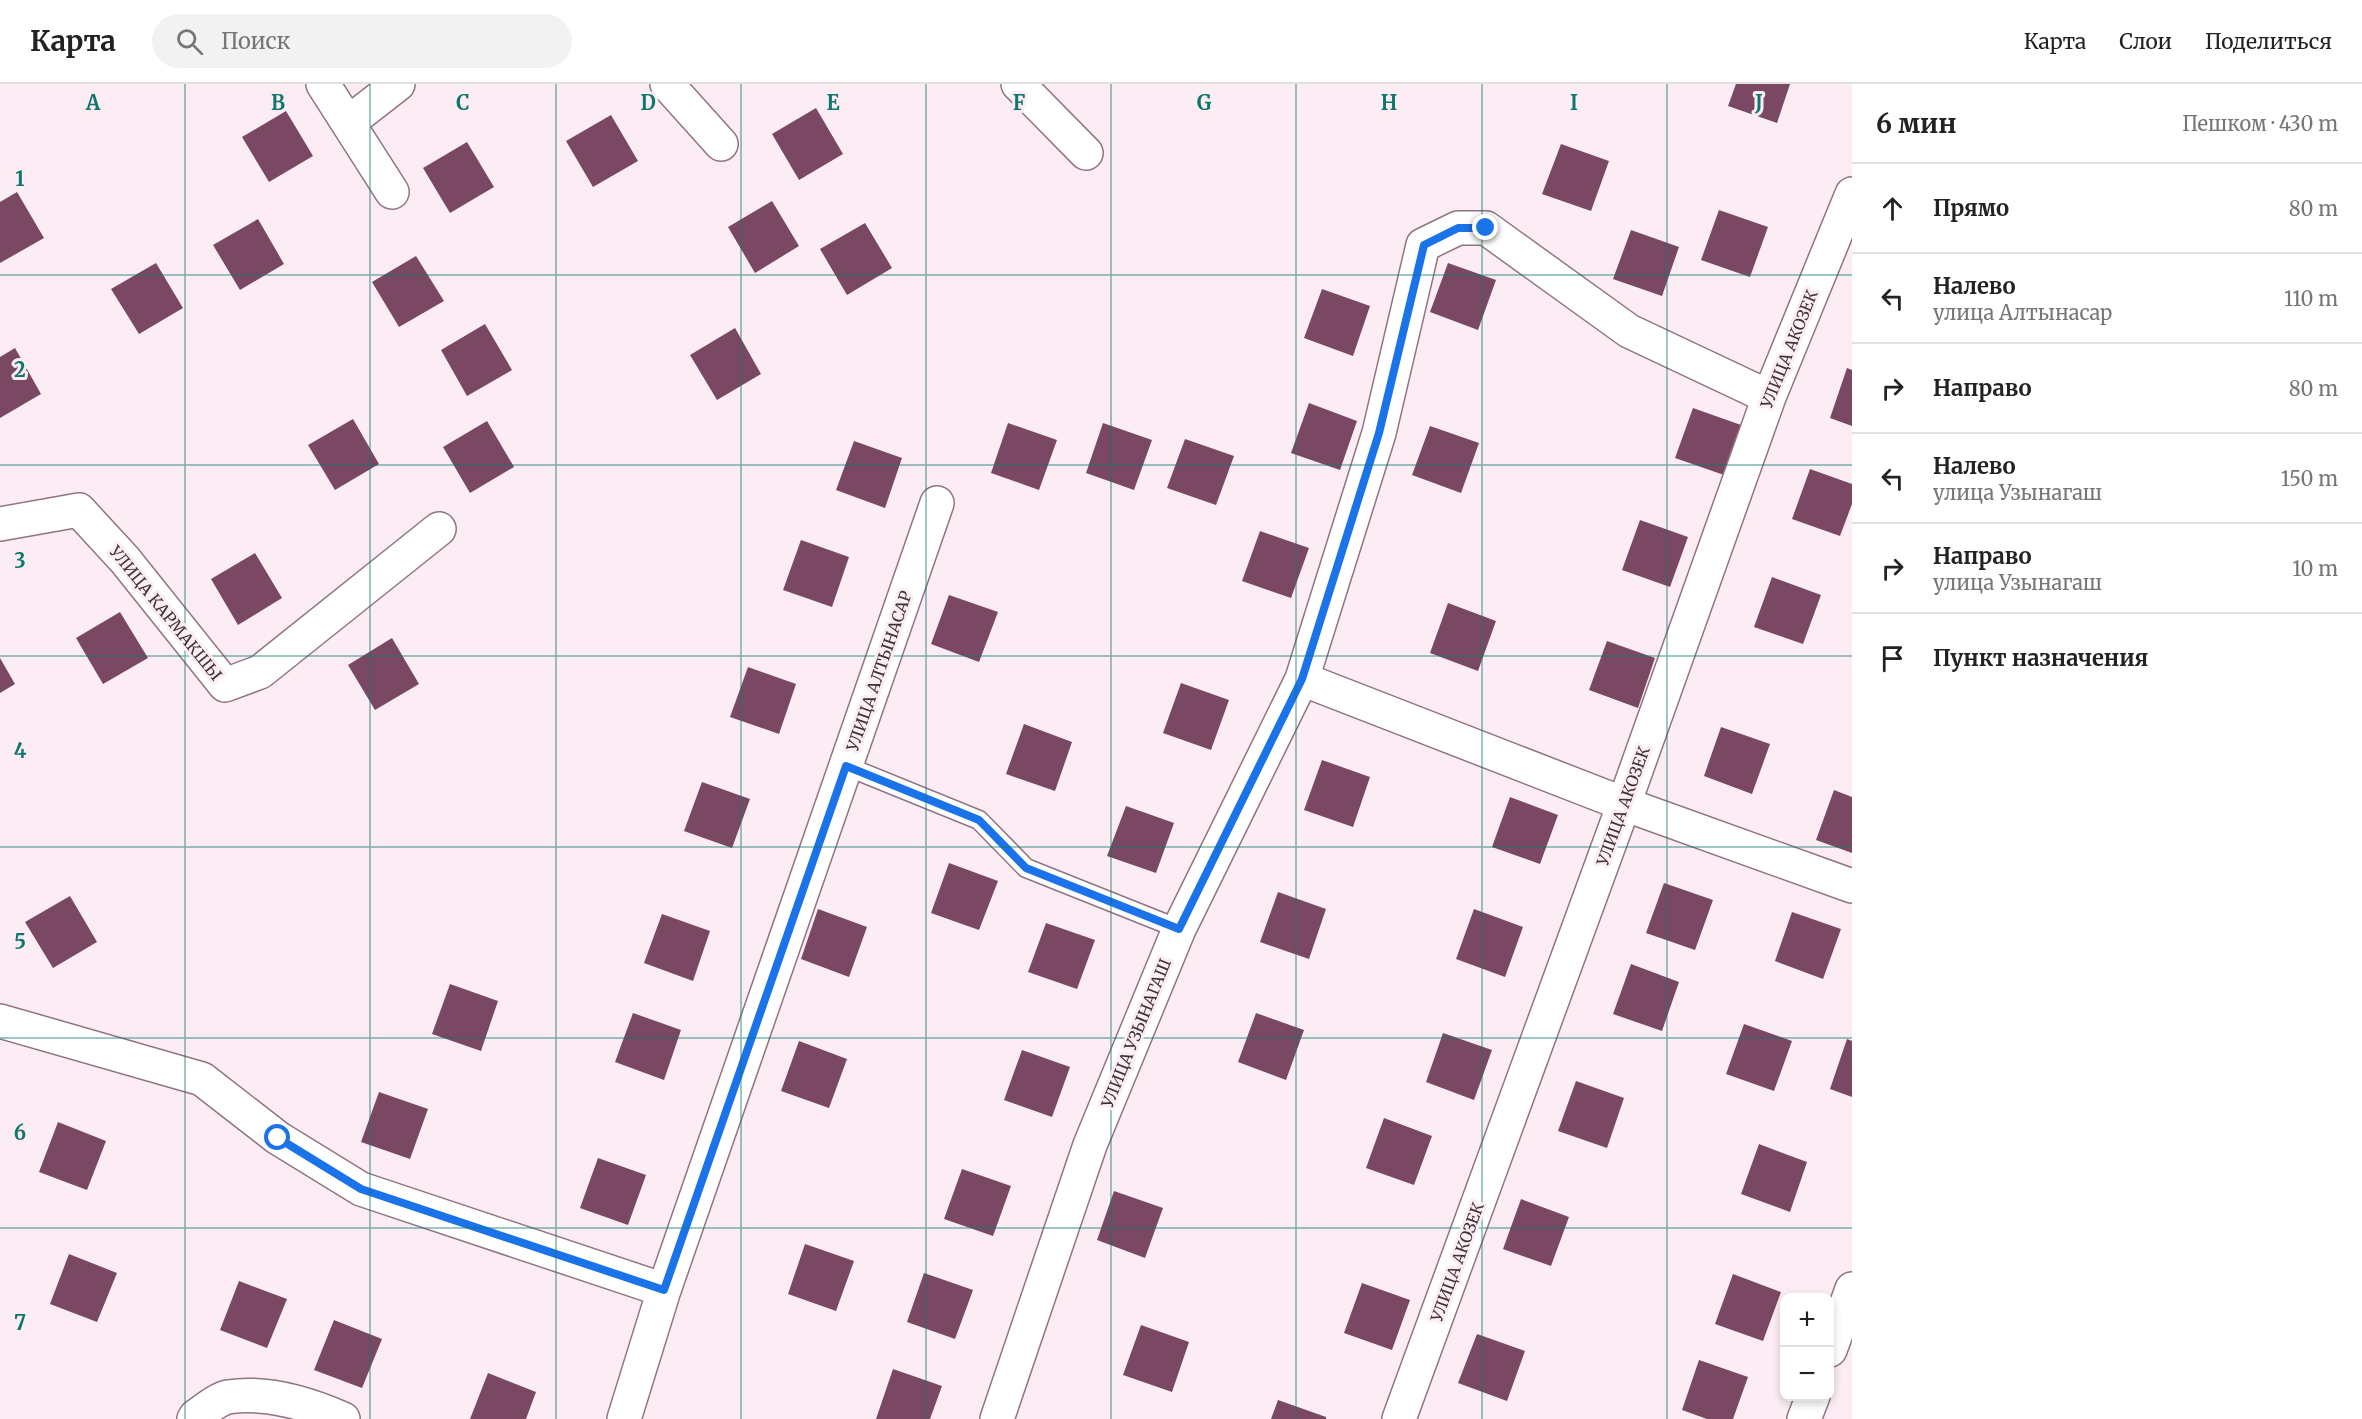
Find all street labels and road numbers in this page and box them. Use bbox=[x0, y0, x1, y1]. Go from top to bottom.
street label: УЛИЦА АКОЗЕК bbox=[1756, 286, 1822, 412]
street label: УЛИЦА КАРМАКШЫ bbox=[105, 541, 226, 684]
street label: УЛИЦА АЛТЫНАСАР bbox=[842, 588, 916, 755]
street label: УЛИЦА АКОЗЕК bbox=[1592, 743, 1654, 869]
street label: УЛИЦА УЗЫНАГАШ bbox=[1097, 955, 1175, 1111]
street label: УЛИЦА АКОЗЕК bbox=[1426, 1199, 1488, 1325]

